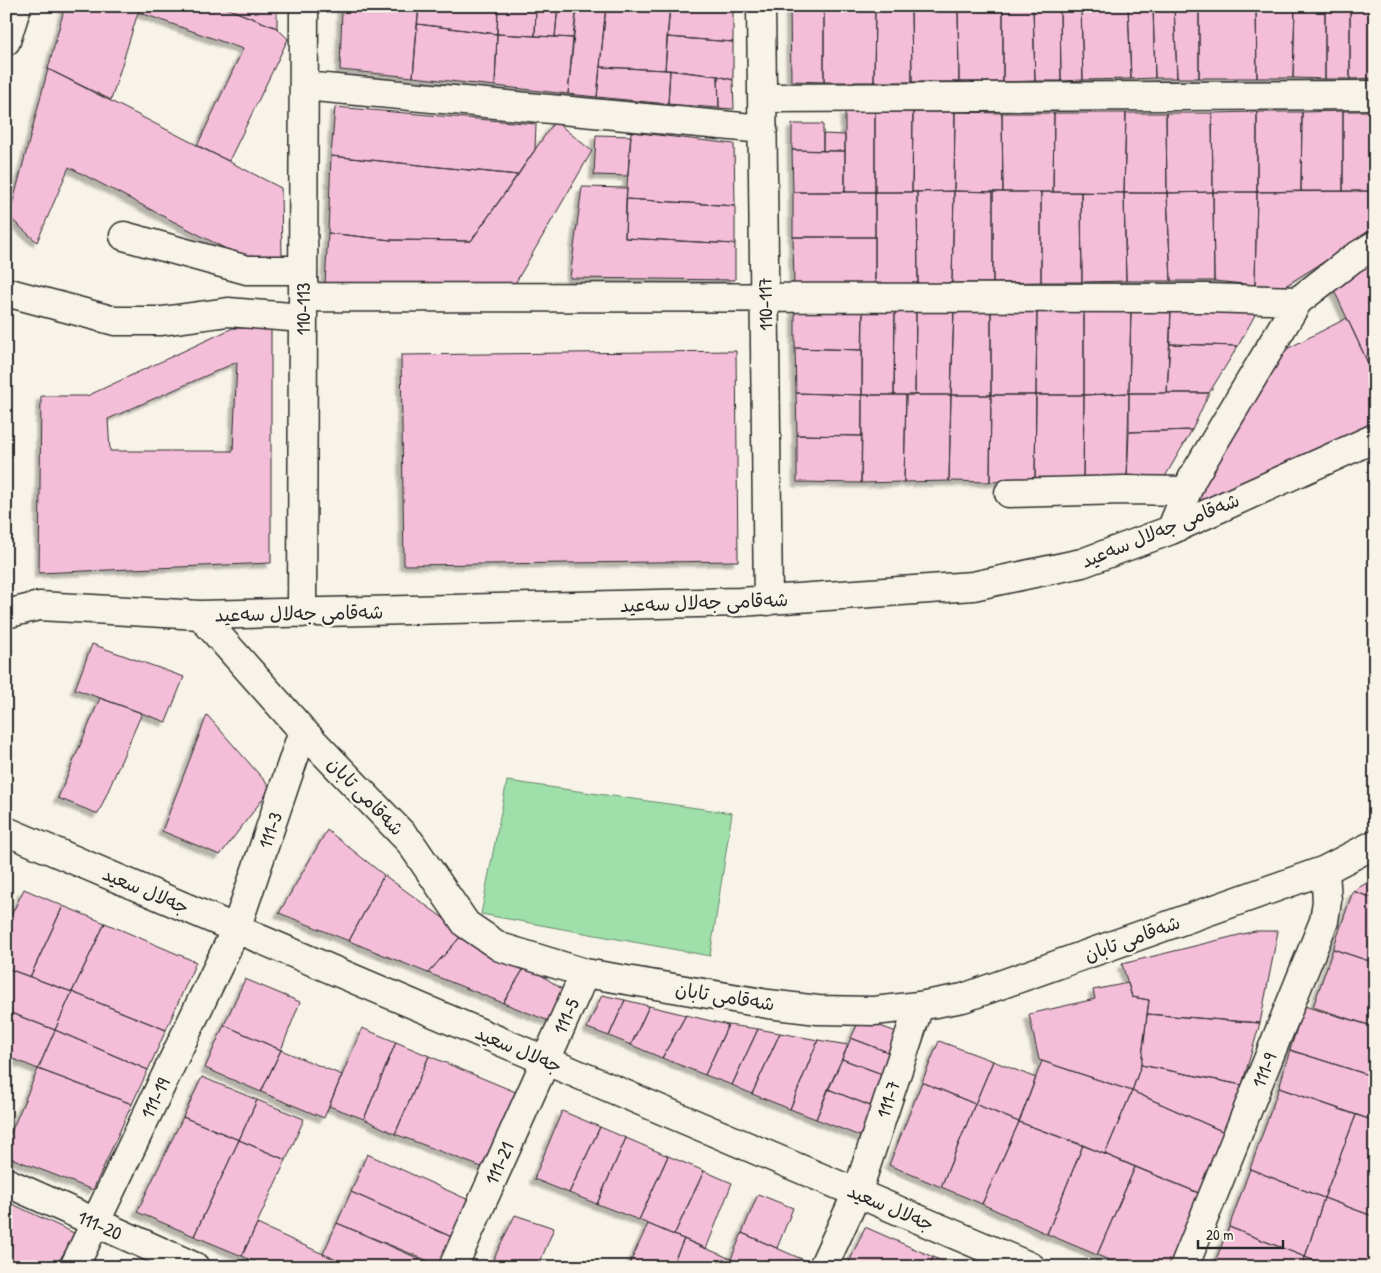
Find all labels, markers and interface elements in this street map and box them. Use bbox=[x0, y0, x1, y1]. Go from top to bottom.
street label: 110-117 bbox=[752, 277, 778, 331]
street label: 110-113 bbox=[290, 283, 316, 335]
street label: شەقامی جەلال سەعید bbox=[1077, 486, 1243, 574]
street label: شەقامی جەلال سەعید bbox=[619, 586, 789, 618]
street label: شەقامی جەلال سەعید bbox=[214, 599, 384, 627]
street label: شەقامی تابان bbox=[322, 751, 410, 841]
street label: 111-3 bbox=[252, 808, 288, 852]
street label: جه‌لال سعید bbox=[99, 860, 193, 920]
street label: شەقامی تابان bbox=[1080, 909, 1184, 967]
street label: شەقامی تابان bbox=[673, 975, 777, 1017]
street label: 111-5 bbox=[547, 994, 585, 1038]
street label: جه‌لال سعید bbox=[472, 1019, 566, 1079]
street label: 111-9 bbox=[1245, 1049, 1283, 1091]
street label: 111-19 bbox=[134, 1073, 176, 1123]
street label: 111-7 bbox=[870, 1077, 906, 1121]
street label: 111-21 bbox=[478, 1137, 520, 1188]
street label: جه‌لال سعید bbox=[844, 1177, 938, 1237]
street label: 111-20 bbox=[74, 1204, 126, 1246]
scale bar bbox=[1198, 1218, 1284, 1250]
text: 20 m bbox=[1206, 1224, 1233, 1245]

